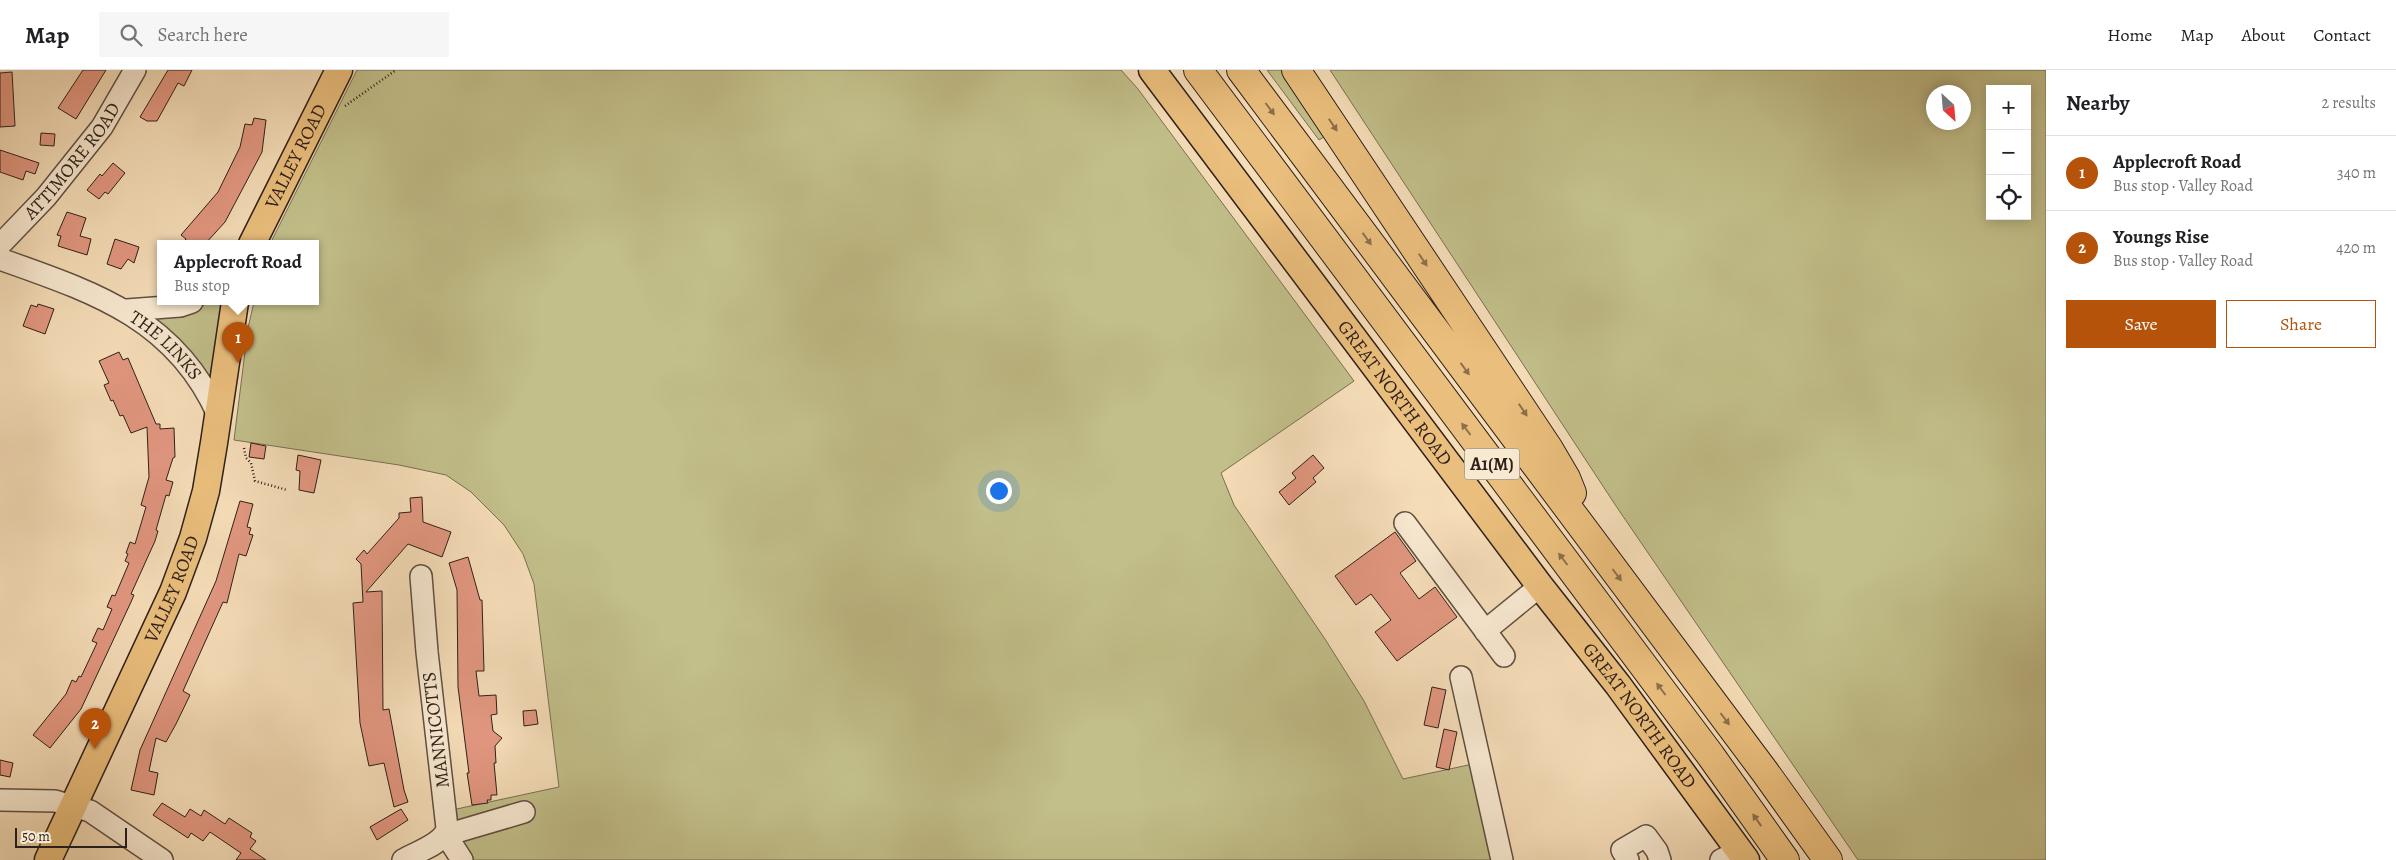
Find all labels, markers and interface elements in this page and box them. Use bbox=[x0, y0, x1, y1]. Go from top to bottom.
search box bbox=[99, 12, 449, 57]
text: Map bbox=[25, 19, 69, 51]
icon: search bbox=[117, 21, 145, 49]
text: Search here bbox=[157, 22, 248, 48]
text: Home bbox=[2107, 23, 2152, 47]
text: Map bbox=[2180, 23, 2213, 47]
text: About bbox=[2241, 23, 2285, 47]
text: Contact bbox=[2313, 23, 2371, 47]
north arrow bbox=[1926, 85, 1971, 130]
map controls bbox=[1986, 85, 2031, 220]
button: + bbox=[1986, 85, 2031, 130]
text: Nearby bbox=[2066, 89, 2129, 117]
text: 2 results bbox=[2321, 92, 2376, 114]
street label: ATTIMORE ROAD bbox=[17, 98, 126, 226]
street label: VALLEY ROAD bbox=[258, 100, 333, 214]
one-way arrow bbox=[1265, 102, 1276, 115]
one-way arrow bbox=[1328, 118, 1338, 132]
button: − bbox=[1986, 130, 2031, 175]
text: Applecroft Road bbox=[2113, 149, 2241, 175]
text: 1 bbox=[2079, 162, 2085, 184]
text: 340 m bbox=[2337, 162, 2376, 184]
button: locate bbox=[1986, 175, 2031, 220]
text: Bus stop · Valley Road bbox=[2113, 175, 2253, 197]
text: Youngs Rise bbox=[2113, 224, 2209, 250]
one-way arrow bbox=[1362, 232, 1372, 246]
text: 2 bbox=[2078, 237, 2086, 259]
text: 420 m bbox=[2336, 237, 2376, 259]
popup bbox=[157, 240, 319, 305]
text: Applecroft Road bbox=[174, 249, 302, 275]
text: Bus stop · Valley Road bbox=[2113, 250, 2253, 272]
one-way arrow bbox=[1418, 253, 1428, 267]
text: Bus stop bbox=[174, 275, 230, 297]
button: Save bbox=[2066, 300, 2216, 348]
button: Share bbox=[2226, 300, 2376, 348]
street label: THE LINKS bbox=[124, 304, 208, 385]
street label: GREAT NORTH ROAD bbox=[1332, 315, 1458, 471]
pin: 1 bbox=[222, 322, 254, 363]
one-way arrow bbox=[1459, 363, 1469, 376]
one-way arrow bbox=[1518, 403, 1528, 417]
one-way arrow bbox=[1460, 423, 1471, 436]
road number: A1(M) bbox=[1464, 448, 1520, 479]
your location bbox=[986, 478, 1012, 504]
street label: VALLEY ROAD bbox=[138, 532, 206, 648]
one-way arrow bbox=[1558, 552, 1568, 566]
one-way arrow bbox=[1612, 568, 1622, 582]
street label: GREAT NORTH ROAD bbox=[1576, 637, 1703, 794]
street label: MANNICOTTS bbox=[416, 670, 456, 790]
one-way arrow bbox=[1656, 682, 1666, 696]
pin: 2 bbox=[79, 708, 111, 749]
one-way arrow bbox=[1720, 712, 1731, 725]
one-way arrow bbox=[1752, 813, 1762, 827]
scale bar bbox=[15, 825, 128, 848]
text: 50 m bbox=[22, 827, 50, 846]

